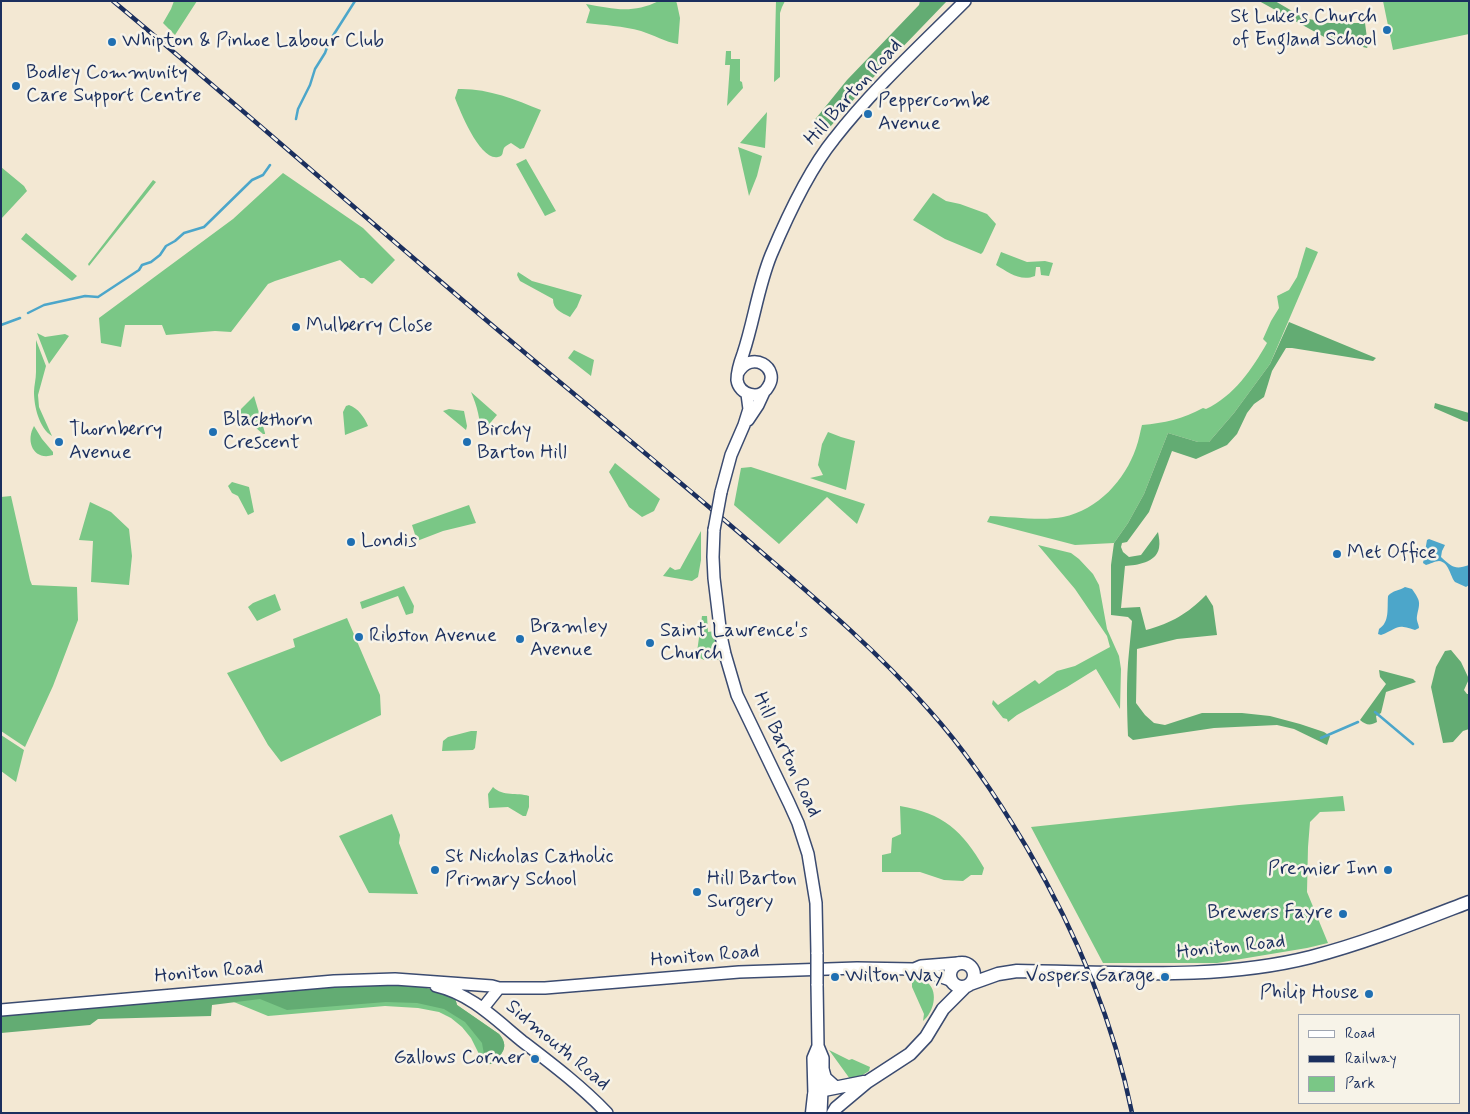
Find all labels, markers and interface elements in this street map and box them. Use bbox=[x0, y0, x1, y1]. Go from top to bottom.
place label: St Luke's Church of England School bbox=[1230, 6, 1377, 53]
marker: St Luke's Church of England School bbox=[1381, 24, 1393, 36]
place label: Whipton & Pinhoe Labour Club bbox=[122, 30, 384, 54]
street label: Hill Barton Road bbox=[800, 35, 908, 151]
marker: Whipton & Pinhoe Labour Club bbox=[106, 36, 118, 48]
place label: Bodley Community Care Support Centre bbox=[26, 62, 201, 109]
marker: Bodley Community Care Support Centre bbox=[10, 80, 22, 92]
place label: Peppercombe Avenue bbox=[878, 90, 990, 137]
marker: Peppercombe Avenue bbox=[862, 108, 874, 120]
place label: Mulberry Close bbox=[306, 315, 433, 339]
marker: Mulberry Close bbox=[290, 321, 302, 333]
place label: Blackthorn Crescent bbox=[223, 409, 313, 456]
place label: Thornberry Avenue bbox=[69, 419, 163, 466]
place label: Birchy Barton Hill bbox=[477, 419, 567, 466]
marker: Blackthorn Crescent bbox=[207, 426, 219, 438]
marker: Thornberry Avenue bbox=[53, 436, 65, 448]
marker: Birchy Barton Hill bbox=[461, 436, 473, 448]
place label: Londis bbox=[361, 530, 417, 554]
marker: Londis bbox=[345, 536, 357, 548]
place label: Met Office bbox=[1347, 542, 1437, 566]
marker: Met Office bbox=[1331, 548, 1343, 560]
place label: Bramley Avenue bbox=[530, 616, 608, 663]
place label: Saint Lawrence's Church bbox=[660, 620, 808, 667]
place label: Ribston Avenue bbox=[369, 625, 497, 649]
marker: Ribston Avenue bbox=[353, 631, 365, 643]
marker: Bramley Avenue bbox=[514, 633, 526, 645]
marker: Saint Lawrence's Church bbox=[644, 637, 656, 649]
street label: Hill Barton Road bbox=[747, 689, 825, 821]
place label: St Nicholas Catholic Primary School bbox=[445, 846, 614, 893]
place label: Premier Inn bbox=[1268, 858, 1378, 882]
marker: St Nicholas Catholic Primary School bbox=[429, 864, 441, 876]
marker: Premier Inn bbox=[1382, 864, 1394, 876]
place label: Hill Barton Surgery bbox=[707, 868, 797, 915]
marker: Hill Barton Surgery bbox=[691, 886, 703, 898]
place label: Brewers Fayre bbox=[1207, 902, 1333, 926]
marker: Brewers Fayre bbox=[1337, 908, 1349, 920]
street label: Honiton Road bbox=[1175, 930, 1287, 966]
street label: Honiton Road bbox=[650, 940, 760, 974]
street label: Honiton Road bbox=[154, 956, 264, 990]
place label: Wilton Way bbox=[845, 965, 943, 989]
place label: Vospers Garage bbox=[1026, 965, 1155, 989]
marker: Wilton Way bbox=[829, 971, 841, 983]
marker: Vospers Garage bbox=[1159, 971, 1171, 983]
place label: Philip House bbox=[1260, 982, 1359, 1006]
marker: Philip House bbox=[1363, 988, 1375, 1000]
street label: Sidmouth Road bbox=[500, 995, 614, 1097]
legend bbox=[1298, 1014, 1460, 1104]
text: Road bbox=[1345, 1024, 1375, 1044]
place label: Gallows Corner bbox=[394, 1047, 525, 1071]
text: Railway bbox=[1345, 1049, 1397, 1069]
marker: Gallows Corner bbox=[529, 1053, 541, 1065]
text: Park bbox=[1345, 1074, 1375, 1094]

